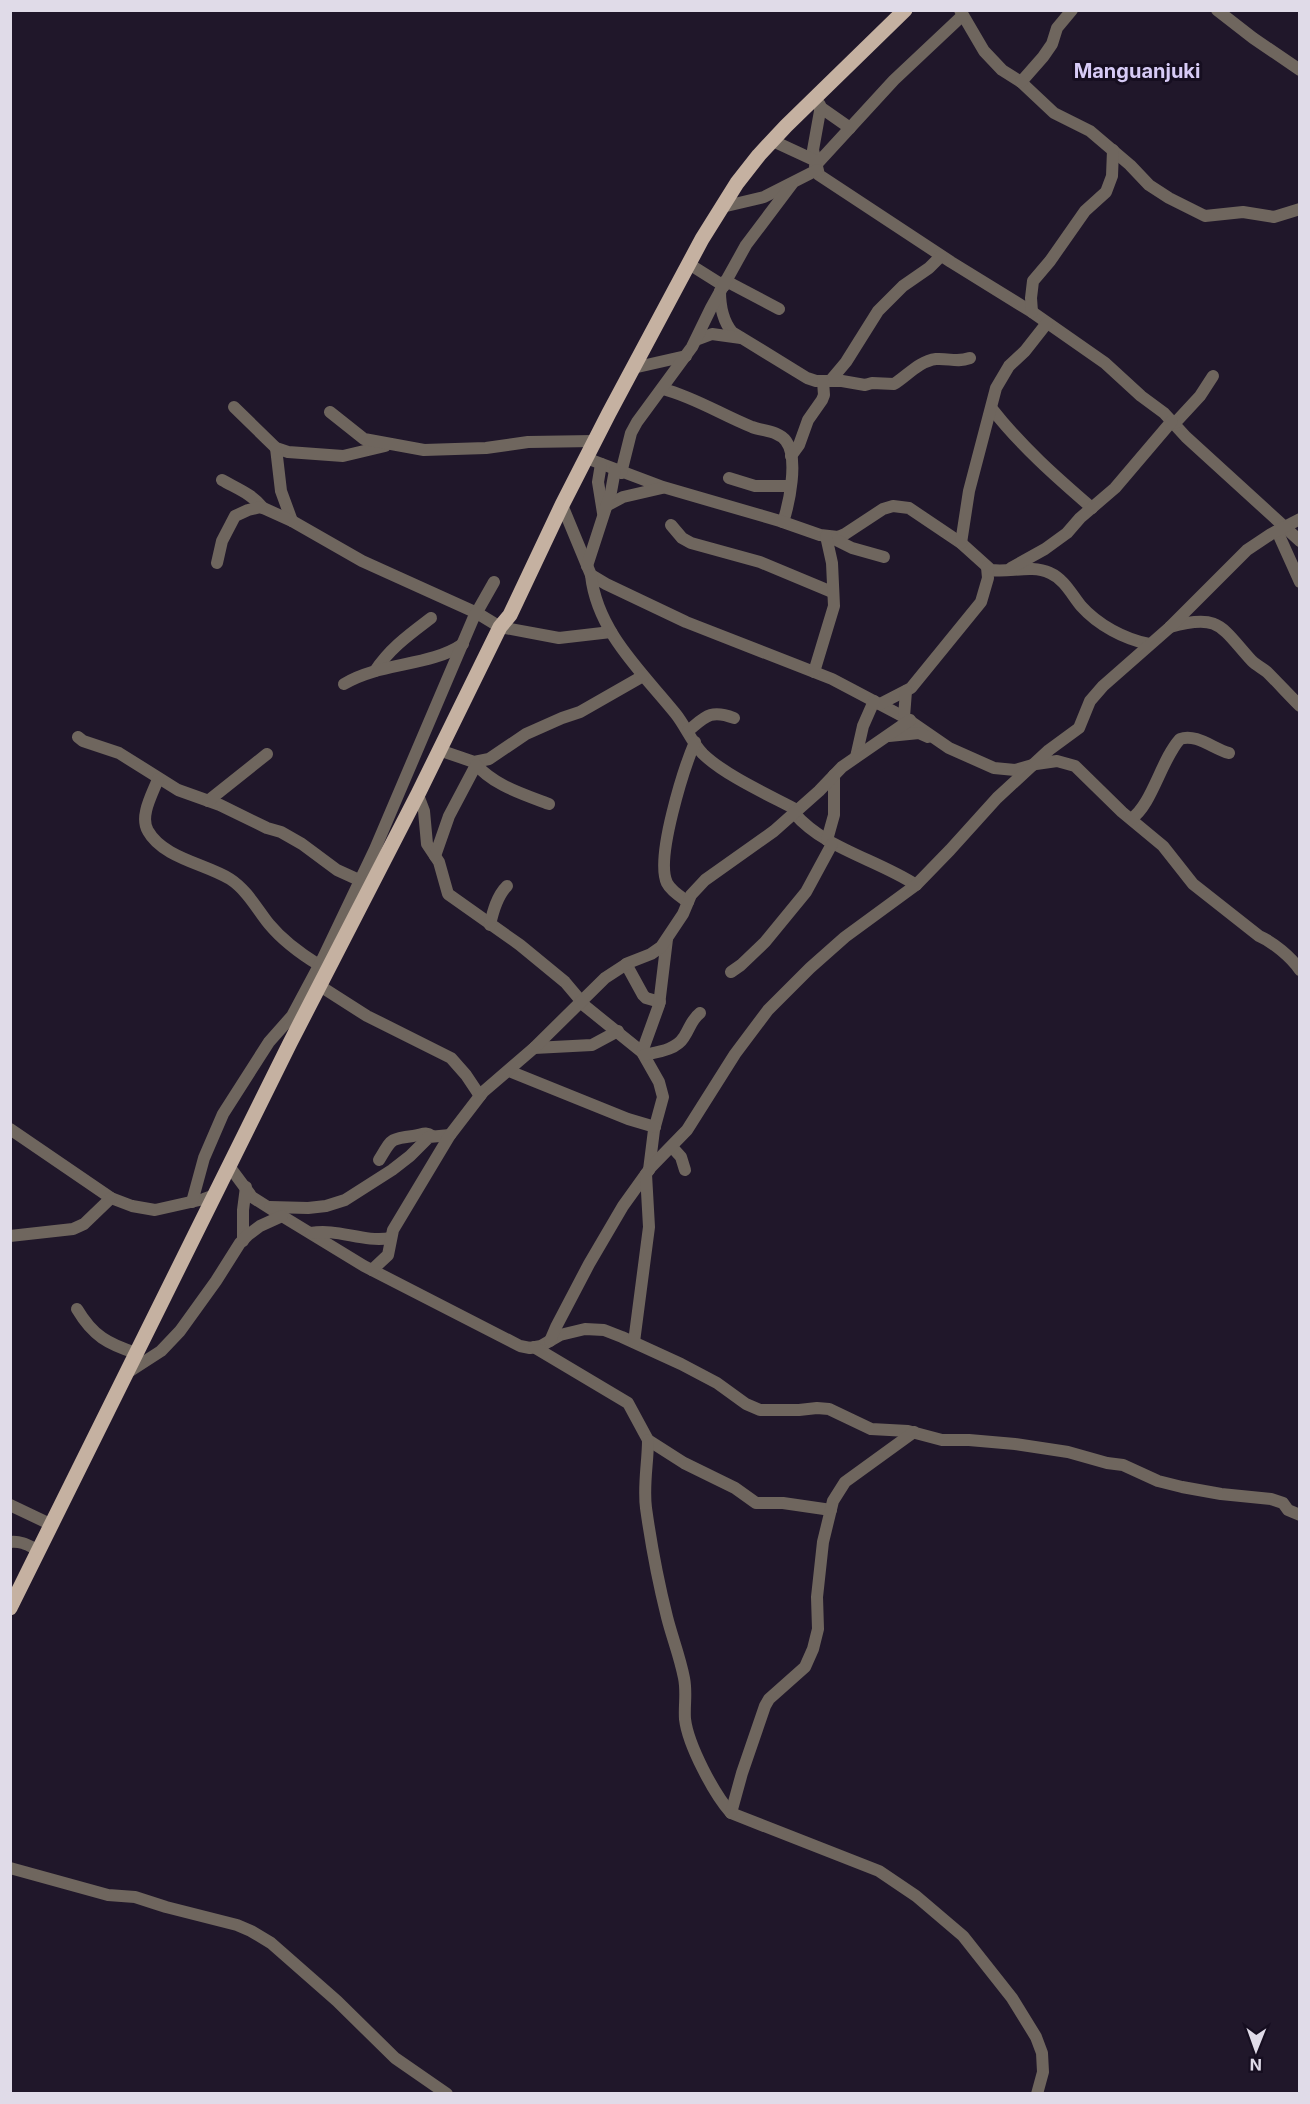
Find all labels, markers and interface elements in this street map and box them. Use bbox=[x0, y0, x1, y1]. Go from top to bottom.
district label: Manguanjuki bbox=[1074, 59, 1200, 83]
north arrow bbox=[1226, 2020, 1286, 2080]
text: N bbox=[1249, 2055, 1262, 2075]

